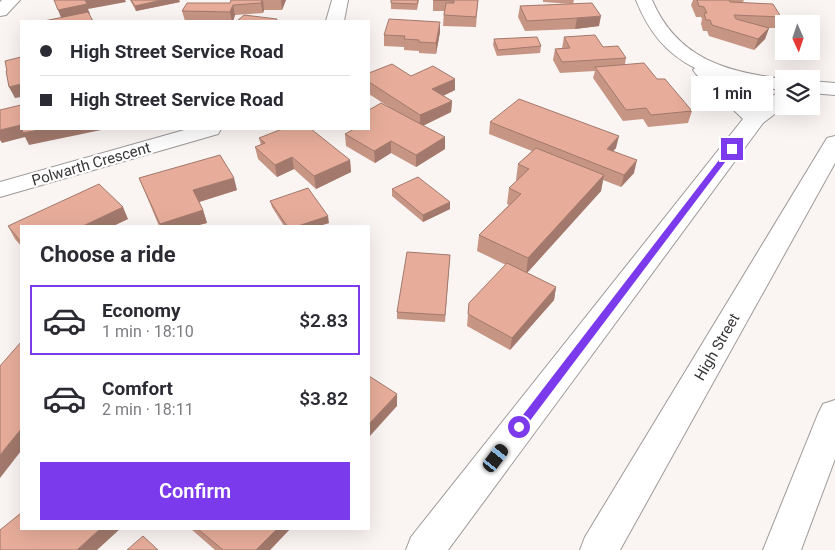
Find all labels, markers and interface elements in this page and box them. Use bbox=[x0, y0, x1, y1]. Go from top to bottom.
north arrow bbox=[775, 15, 820, 60]
map controls bbox=[775, 15, 820, 115]
text: High Street Service Road bbox=[70, 40, 284, 63]
button: layers bbox=[775, 70, 820, 115]
callout: 1 min bbox=[691, 76, 773, 112]
text: 1 min bbox=[712, 84, 752, 103]
text: High Street Service Road bbox=[70, 88, 284, 111]
street label: Polwarth Crescent bbox=[30, 138, 153, 190]
route end bbox=[721, 138, 743, 160]
text: Choose a ride bbox=[40, 242, 176, 267]
icon: car bbox=[42, 298, 87, 343]
text: Economy bbox=[102, 299, 181, 322]
text: $2.83 bbox=[299, 309, 348, 332]
street label: High Street bbox=[691, 310, 743, 384]
text: 1 min · 18:10 bbox=[102, 322, 194, 341]
icon: car bbox=[42, 376, 87, 421]
text: Comfort bbox=[102, 377, 173, 400]
text: $3.82 bbox=[299, 387, 348, 410]
text: 2 min · 18:11 bbox=[102, 400, 194, 419]
route start bbox=[508, 416, 530, 438]
car bbox=[480, 442, 511, 474]
button: Confirm bbox=[40, 462, 350, 520]

